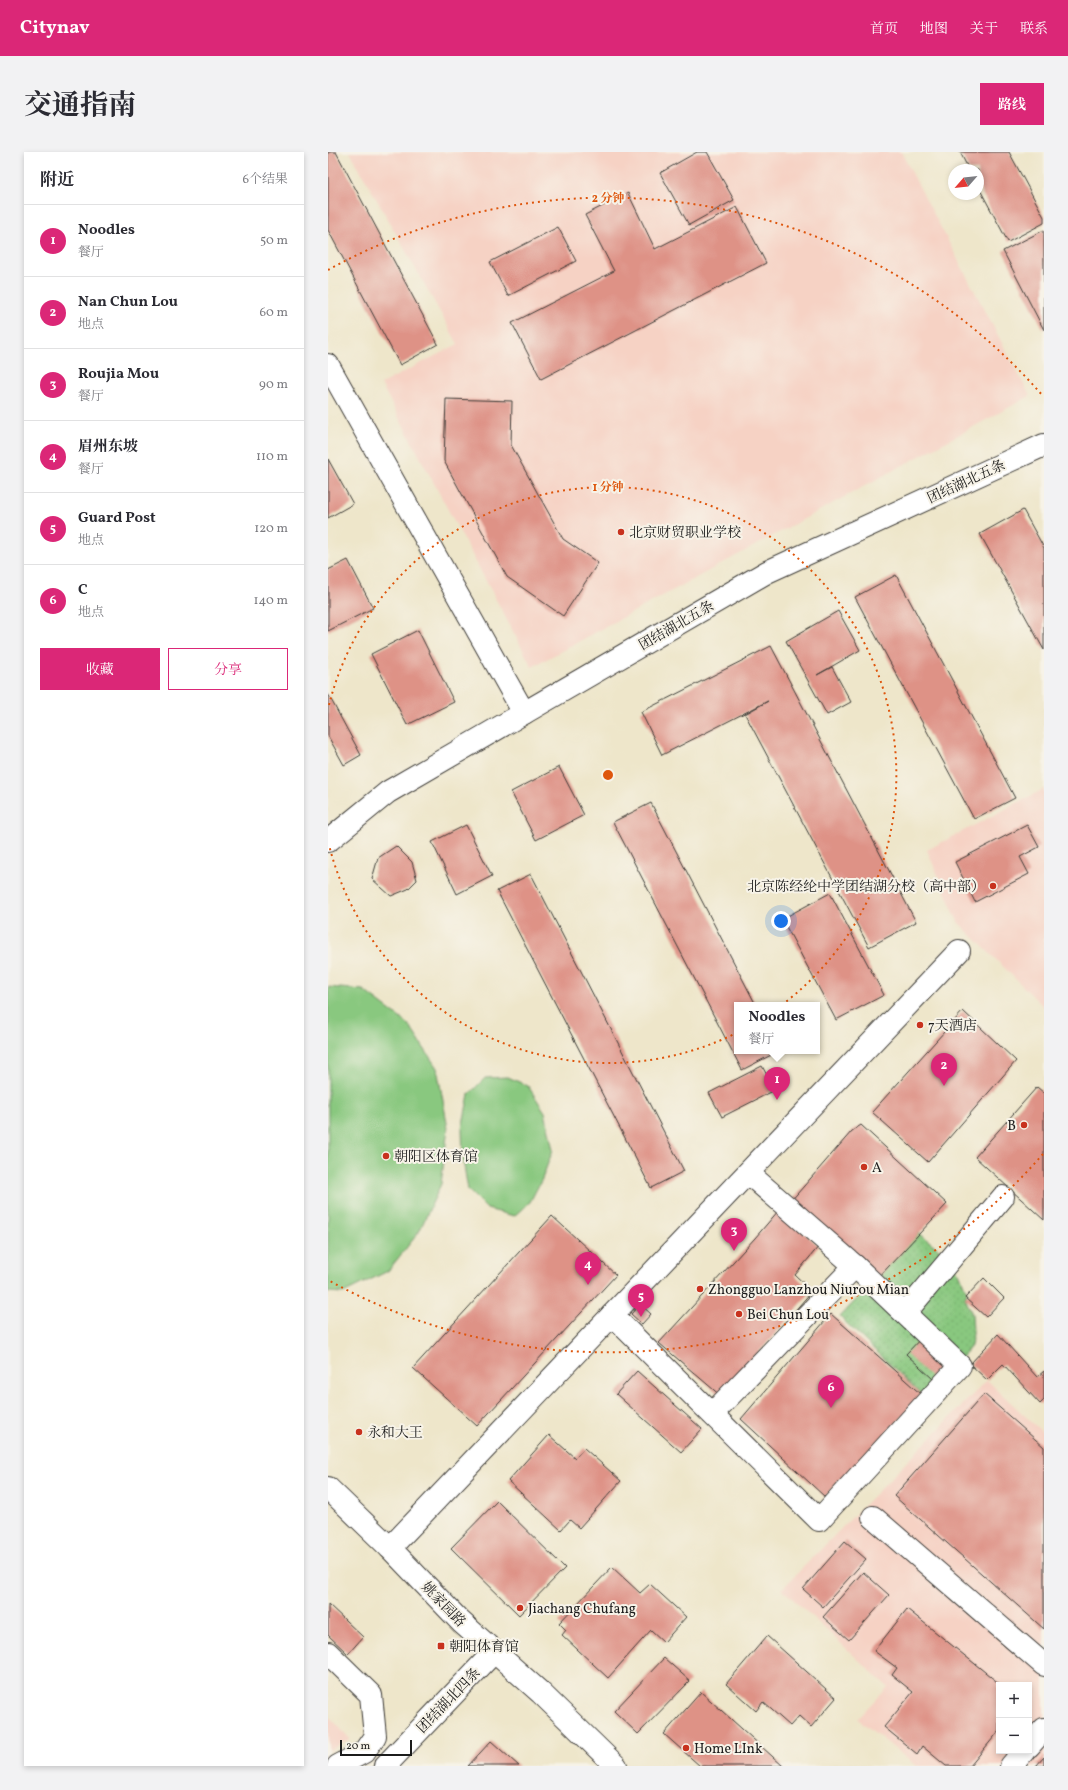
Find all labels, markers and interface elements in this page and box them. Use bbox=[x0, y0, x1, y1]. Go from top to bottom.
text: Citynav bbox=[20, 15, 90, 41]
text: 首页 bbox=[870, 20, 898, 39]
text: 地图 bbox=[920, 20, 948, 39]
text: 关于 bbox=[970, 20, 998, 39]
text: 联系 bbox=[1020, 20, 1048, 39]
button: 路线 bbox=[980, 83, 1044, 125]
text: 交通指南 bbox=[24, 87, 136, 126]
north arrow bbox=[948, 164, 984, 200]
text: 附近 bbox=[40, 169, 74, 192]
text: 6个结果 bbox=[242, 171, 288, 189]
text: 2 分钟 bbox=[592, 191, 624, 207]
text: Noodles bbox=[78, 220, 135, 241]
text: 1 bbox=[50, 232, 56, 250]
text: 50 m bbox=[260, 232, 288, 250]
text: 餐厅 bbox=[78, 244, 104, 262]
text: Nan Chun Lou bbox=[78, 292, 178, 313]
text: 2 bbox=[50, 304, 56, 322]
text: 60 m bbox=[260, 304, 288, 322]
text: 地点 bbox=[78, 316, 104, 334]
text: Roujia Mou bbox=[78, 364, 159, 385]
text: 3 bbox=[50, 376, 56, 394]
text: 90 m bbox=[259, 376, 288, 394]
text: 餐厅 bbox=[78, 388, 104, 406]
text: 眉州东坡 bbox=[78, 437, 138, 458]
text: 4 bbox=[49, 448, 57, 466]
text: 110 m bbox=[256, 448, 288, 466]
street label: 团结湖北五条 bbox=[925, 456, 1009, 509]
text: 餐厅 bbox=[78, 461, 104, 479]
text: 1 分钟 bbox=[592, 480, 624, 496]
text: Guard Post bbox=[78, 508, 156, 529]
text: 5 bbox=[50, 520, 56, 538]
text: 120 m bbox=[254, 520, 288, 538]
place label: 北京财贸职业学校 bbox=[629, 524, 741, 543]
marker: 北京财贸职业学校 bbox=[616, 527, 626, 537]
text: 地点 bbox=[78, 532, 104, 550]
text: C bbox=[78, 580, 88, 601]
text: 6 bbox=[49, 592, 57, 610]
text: 140 m bbox=[254, 592, 288, 610]
street label: 团结湖北五条 bbox=[636, 597, 718, 656]
text: 地点 bbox=[78, 604, 104, 622]
button: 收藏 bbox=[40, 648, 160, 690]
button: 分享 bbox=[168, 648, 288, 690]
centre of rings bbox=[601, 768, 615, 782]
place label: 北京陈经纶中学团结湖分校（高中部） bbox=[747, 878, 985, 897]
marker: 北京陈经纶中学团结湖分校（高中部） bbox=[988, 881, 998, 891]
your location bbox=[771, 911, 791, 931]
popup bbox=[734, 1002, 820, 1054]
text: Noodles bbox=[749, 1007, 805, 1028]
place label: 7天酒店 bbox=[928, 1017, 977, 1036]
marker: 7天酒店 bbox=[915, 1020, 925, 1030]
text: 餐厅 bbox=[749, 1031, 775, 1049]
pin: 2 bbox=[931, 1053, 957, 1086]
pin: 1 bbox=[764, 1067, 790, 1100]
place label: B bbox=[1007, 1117, 1016, 1136]
marker: B bbox=[1019, 1120, 1029, 1130]
place label: 朝阳区体育馆 bbox=[394, 1148, 478, 1167]
marker: 朝阳区体育馆 bbox=[381, 1151, 391, 1161]
place label: A bbox=[872, 1159, 882, 1178]
marker: A bbox=[859, 1162, 869, 1172]
pin: 3 bbox=[721, 1218, 747, 1251]
pin: 4 bbox=[575, 1252, 601, 1285]
place label: Zhongguo Lanzhou Niurou Mian bbox=[708, 1281, 909, 1300]
pin: 5 bbox=[628, 1284, 654, 1317]
marker: Zhongguo Lanzhou Niurou Mian bbox=[695, 1284, 705, 1294]
place label: Bei Chun Lou bbox=[747, 1306, 829, 1325]
marker: Bei Chun Lou bbox=[734, 1309, 744, 1319]
pin: 6 bbox=[818, 1375, 844, 1408]
place label: 永和大王 bbox=[367, 1424, 423, 1443]
marker: 永和大王 bbox=[354, 1427, 364, 1437]
street label: 姚家园路 bbox=[417, 1578, 469, 1632]
place label: Jiachang Chufang bbox=[528, 1600, 636, 1619]
marker: Jiachang Chufang bbox=[515, 1603, 525, 1613]
place label: 朝阳体育馆 bbox=[449, 1638, 519, 1657]
marker: 朝阳体育馆 bbox=[436, 1641, 446, 1651]
street label: 团结湖北四条 bbox=[413, 1664, 485, 1738]
map controls bbox=[996, 1682, 1032, 1754]
button: + bbox=[996, 1682, 1032, 1718]
button: − bbox=[996, 1718, 1032, 1754]
scale bar bbox=[340, 1738, 412, 1757]
text: 20 m bbox=[346, 1739, 370, 1754]
place label: Home LInk bbox=[694, 1740, 763, 1759]
marker: Home LInk bbox=[681, 1743, 691, 1753]

